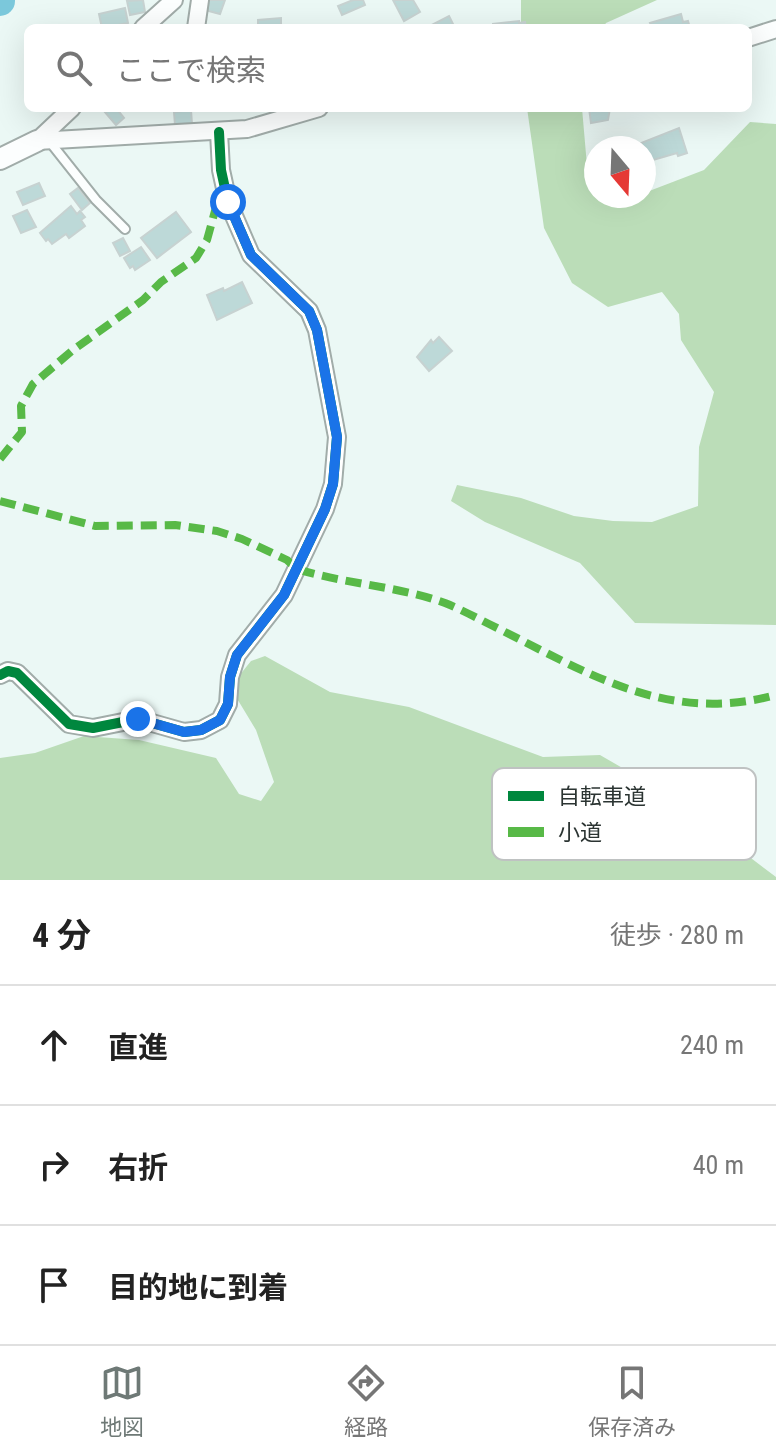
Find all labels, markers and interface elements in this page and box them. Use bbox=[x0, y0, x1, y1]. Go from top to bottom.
search box bbox=[24, 24, 752, 112]
icon: search bbox=[52, 46, 96, 90]
text: ここで検索 bbox=[116, 53, 266, 88]
north arrow bbox=[584, 136, 656, 208]
route start bbox=[210, 184, 246, 220]
route end bbox=[120, 701, 156, 737]
legend bbox=[492, 768, 756, 860]
text: 自転車道 bbox=[558, 784, 646, 809]
text: 小道 bbox=[558, 820, 602, 845]
text: 4 分 bbox=[32, 915, 91, 955]
text: 徒歩 · 280 m bbox=[610, 920, 744, 950]
icon: ahead bbox=[32, 1023, 76, 1067]
text: 直進 bbox=[108, 1030, 168, 1065]
text: 240 m bbox=[680, 1030, 744, 1060]
icon: right bbox=[32, 1143, 76, 1187]
text: 右折 bbox=[108, 1150, 168, 1185]
text: 40 m bbox=[693, 1150, 744, 1180]
icon: arrive bbox=[32, 1263, 76, 1307]
text: 目的地に到着 bbox=[108, 1270, 288, 1305]
tab: 地図 bbox=[100, 1361, 144, 1441]
tab: 経路 bbox=[344, 1361, 388, 1441]
tab: 保存済み bbox=[588, 1361, 676, 1441]

